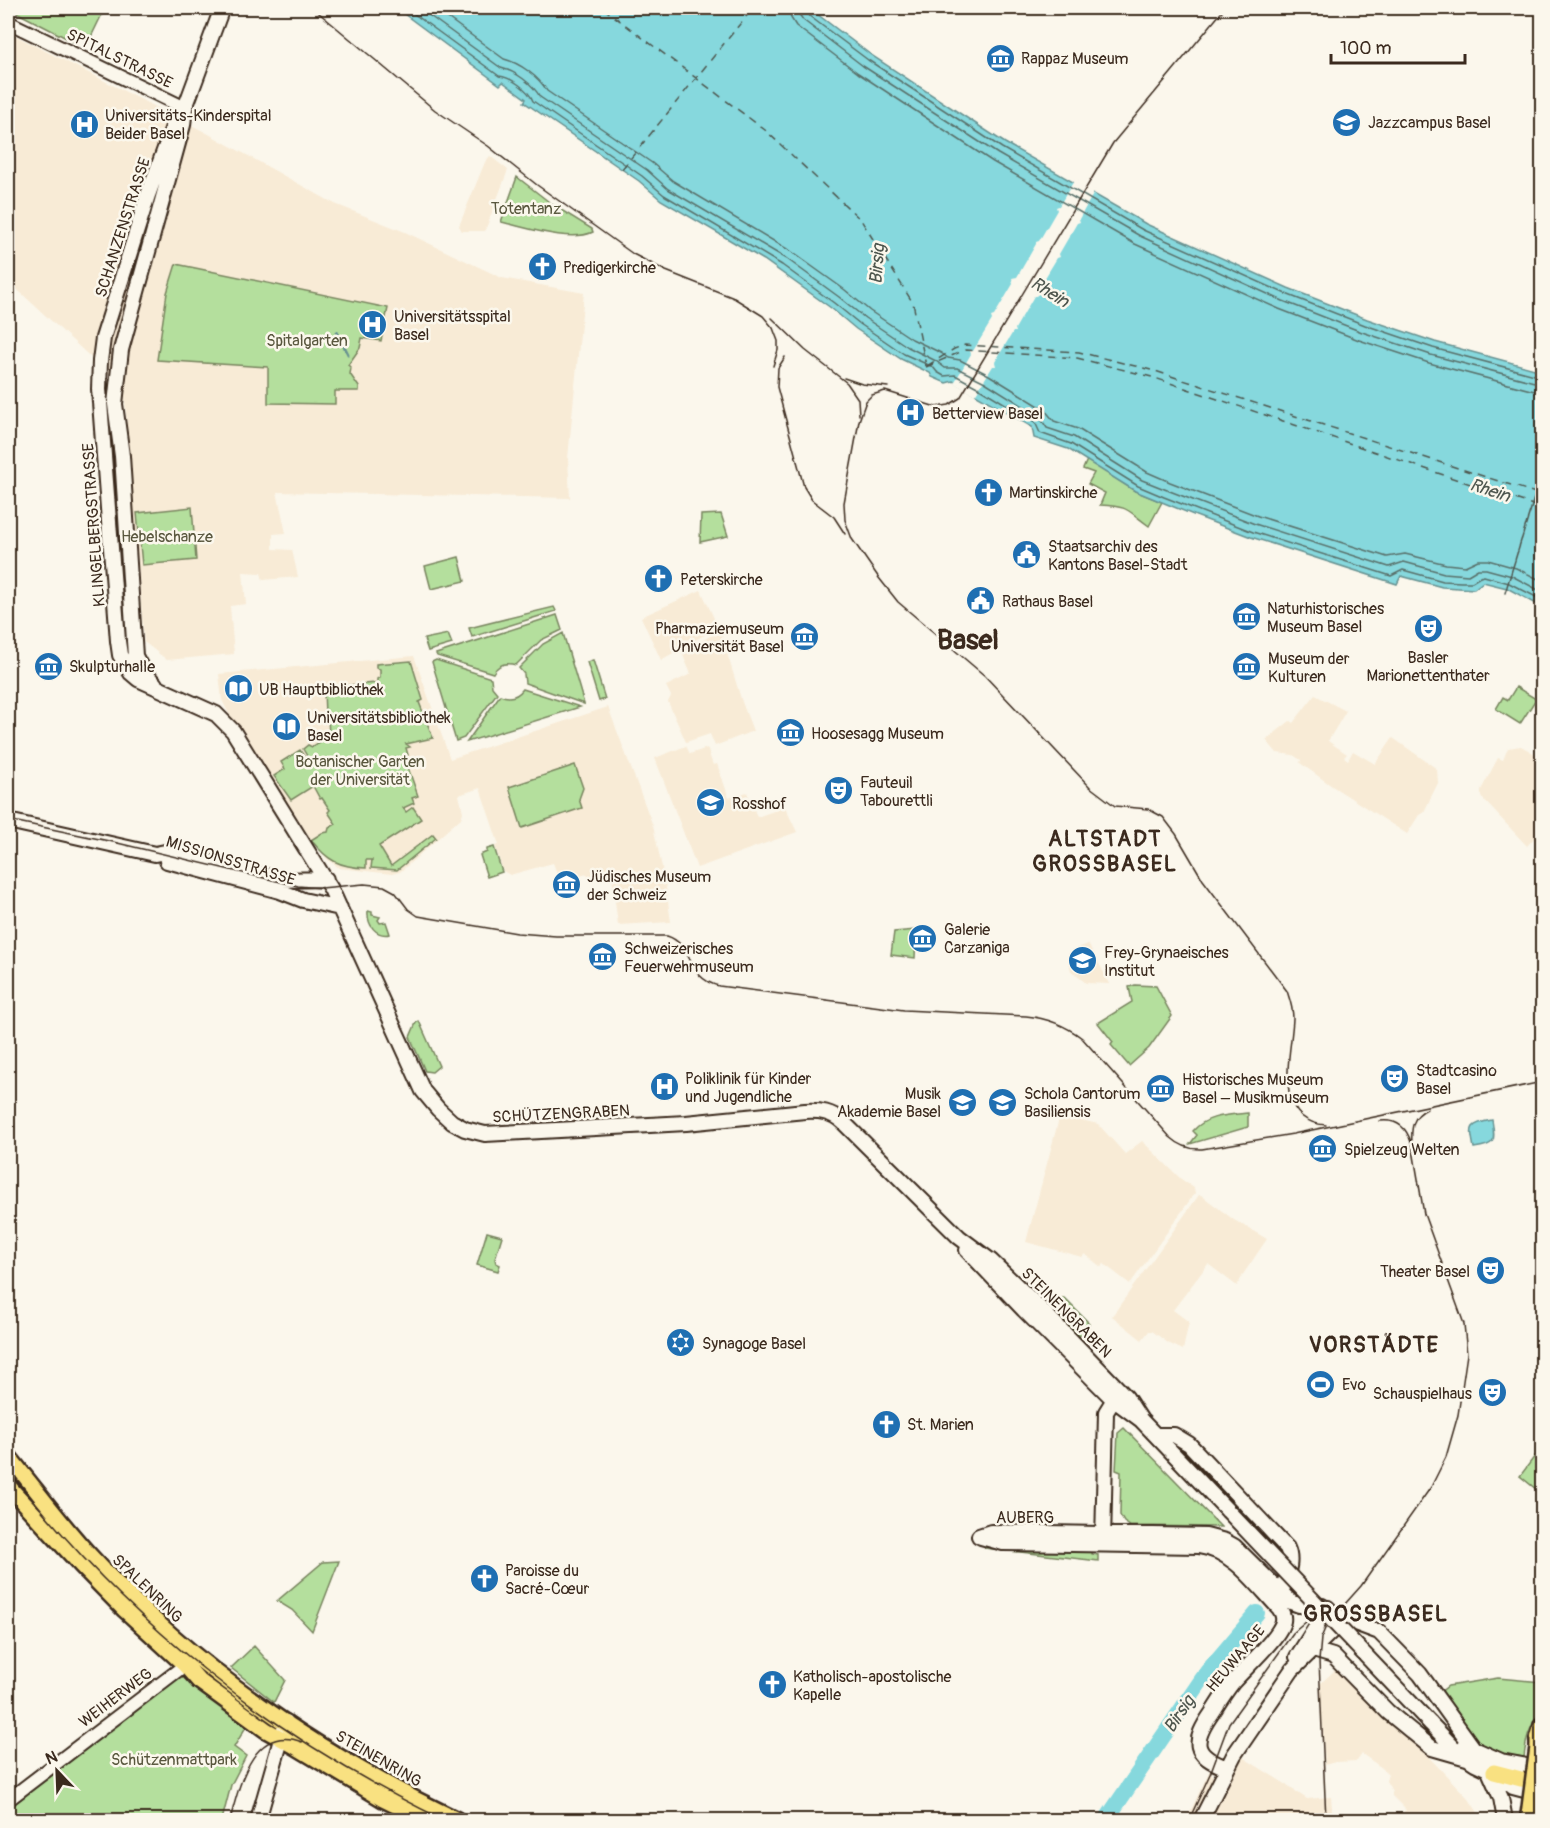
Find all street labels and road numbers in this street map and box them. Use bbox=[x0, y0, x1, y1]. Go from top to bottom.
street label: SPITALSTRASSE bbox=[63, 25, 176, 93]
street label: SCHANZENSTRASSE bbox=[91, 155, 155, 300]
street label: KLINGELBERGSTRASSE bbox=[78, 442, 110, 607]
street label: MISSIONSSTRASSE bbox=[164, 832, 298, 890]
street label: SCHÜTZENGRABEN bbox=[492, 1100, 630, 1128]
street label: STEINENGRABEN bbox=[1017, 1263, 1116, 1362]
street label: AUBERG bbox=[996, 1508, 1054, 1528]
street label: SPALENRING bbox=[108, 1550, 187, 1627]
street label: HEUWAAGE bbox=[1202, 1621, 1270, 1696]
street label: WEIHERWEG bbox=[75, 1664, 156, 1732]
street label: STEINENRING bbox=[332, 1726, 425, 1792]

